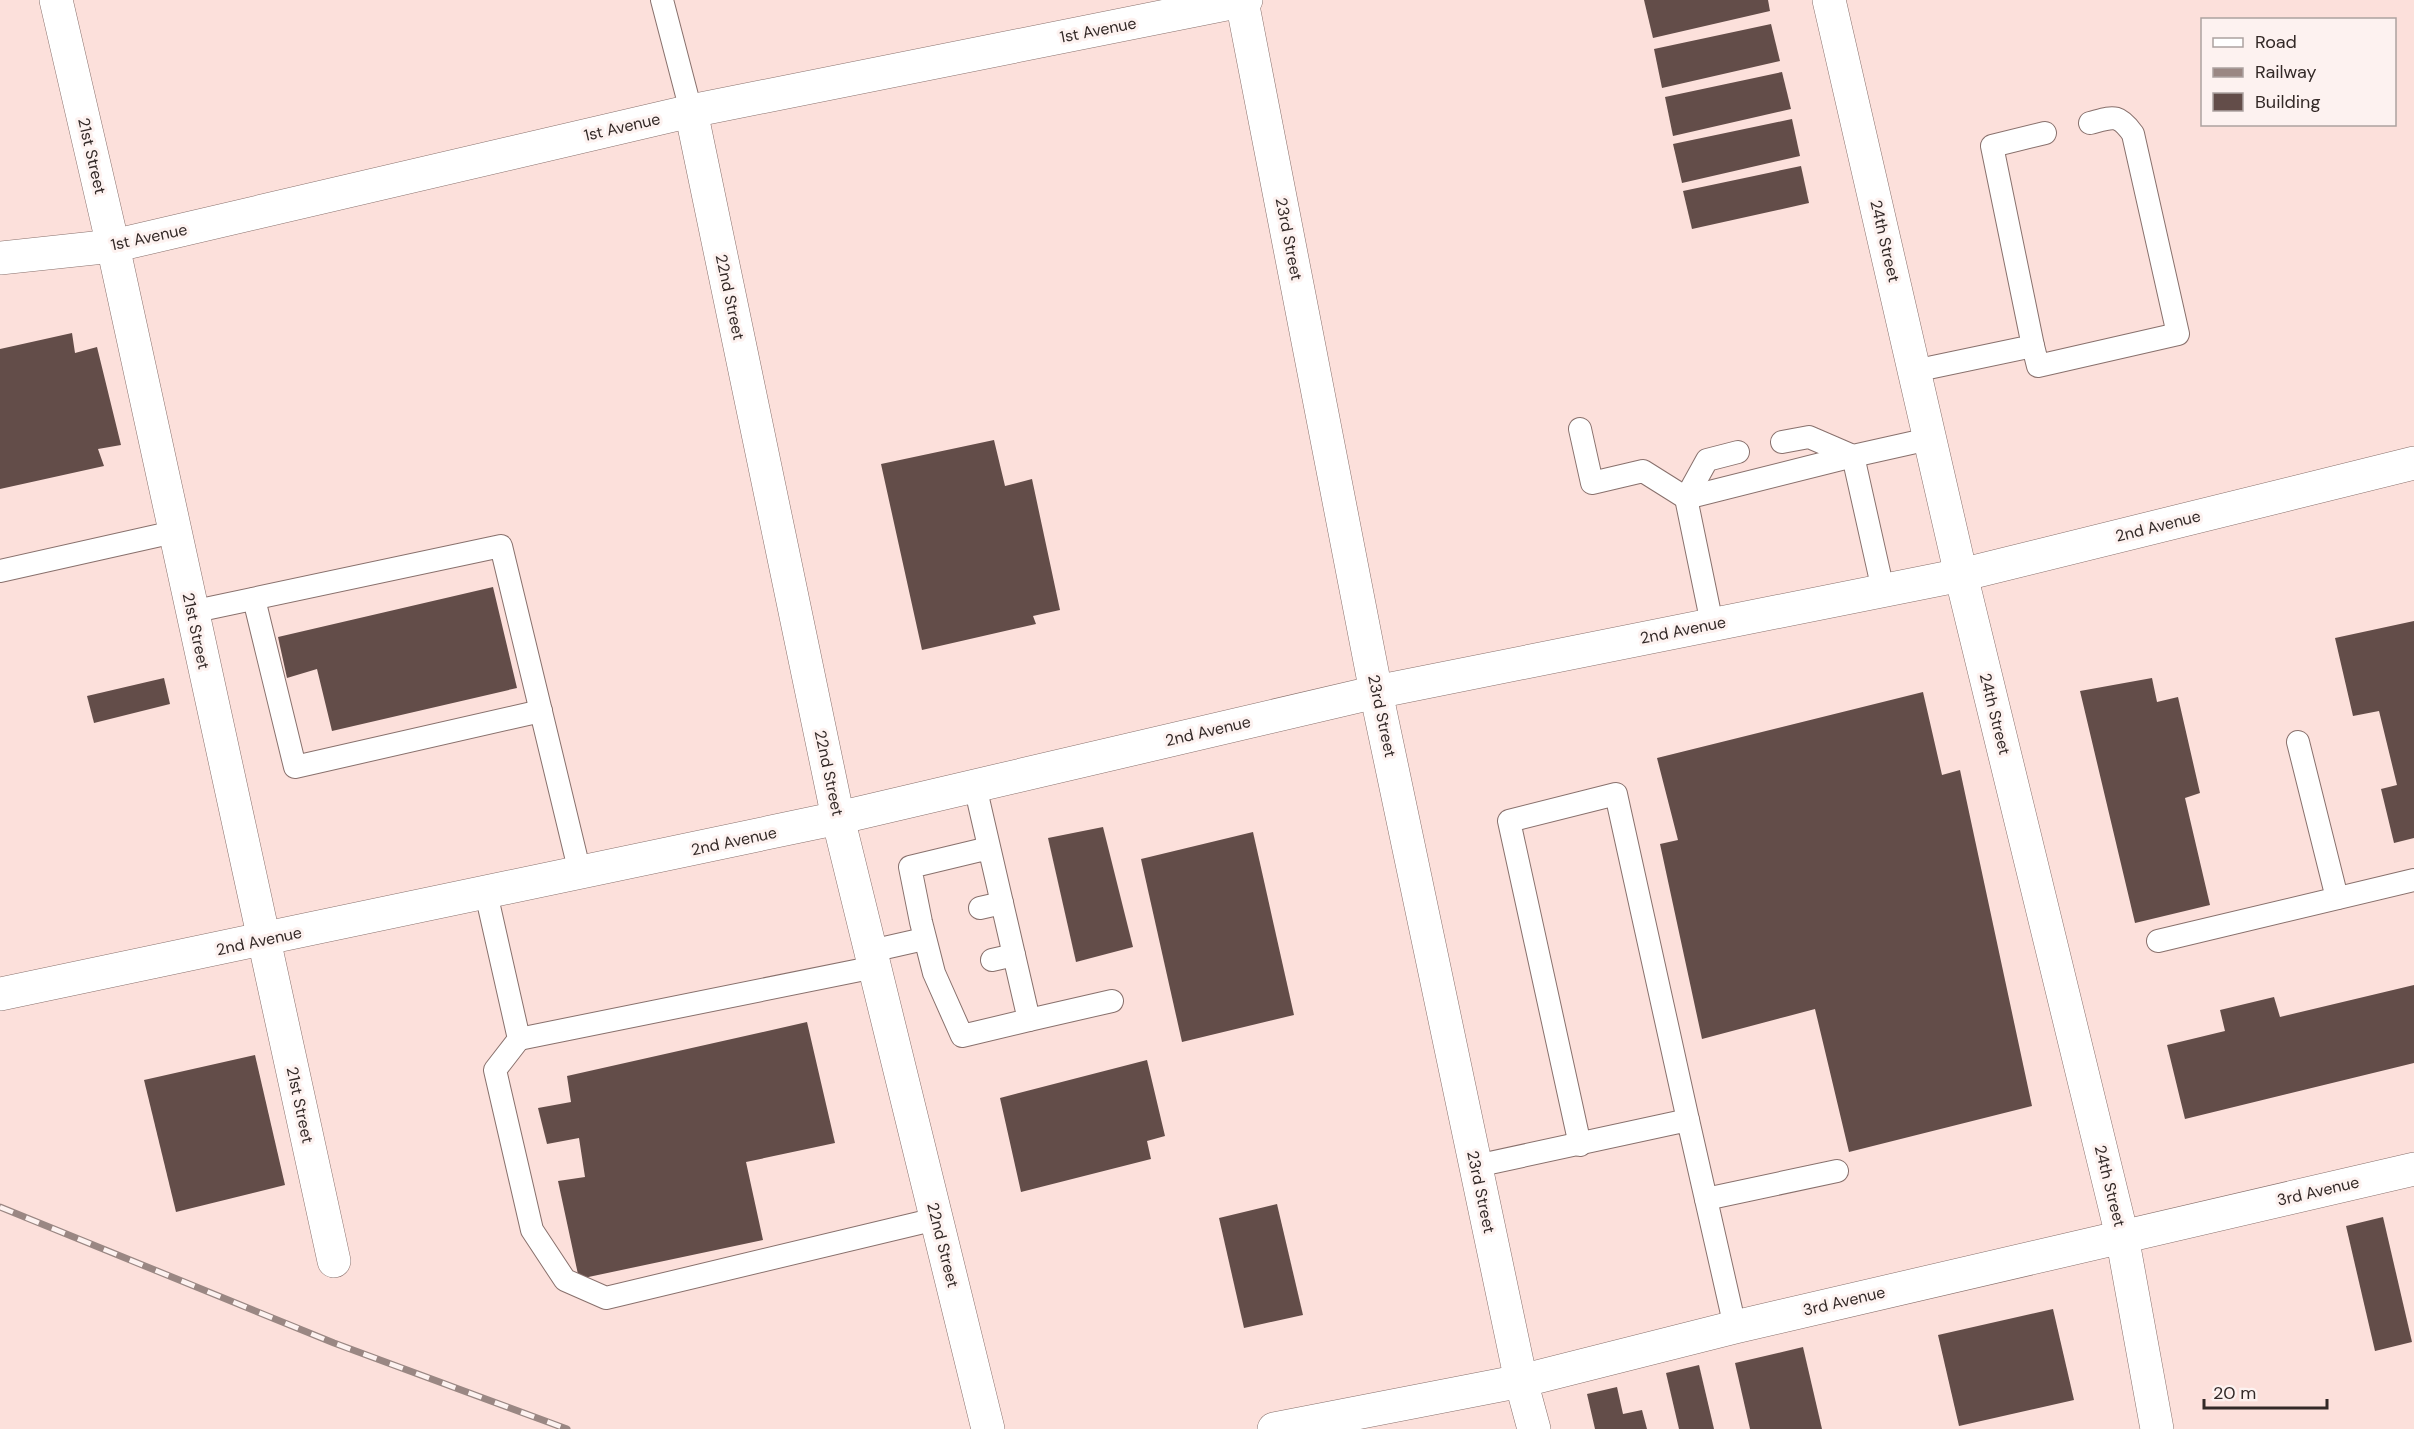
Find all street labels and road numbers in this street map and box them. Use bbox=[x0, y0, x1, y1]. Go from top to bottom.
street label: 1st Avenue bbox=[1058, 12, 1138, 48]
street label: 1st Avenue bbox=[582, 108, 662, 146]
street label: 21st Street bbox=[73, 116, 111, 196]
street label: 23rd Street bbox=[1271, 196, 1307, 282]
street label: 24th Street bbox=[1865, 198, 1905, 284]
street label: 1st Avenue bbox=[109, 219, 189, 255]
street label: 22nd Street bbox=[711, 252, 749, 342]
street label: 2nd Avenue bbox=[2113, 505, 2203, 547]
street label: 21st Street bbox=[178, 591, 214, 671]
street label: 2nd Avenue bbox=[1638, 611, 1728, 649]
street label: 24th Street bbox=[1975, 671, 2015, 757]
street label: 23rd Street bbox=[1363, 673, 1401, 759]
street label: 2nd Avenue bbox=[1163, 711, 1253, 751]
street label: 22nd Street bbox=[810, 728, 848, 818]
street label: 2nd Avenue bbox=[689, 822, 779, 860]
street label: 2nd Avenue bbox=[214, 922, 304, 960]
street label: 21st Street bbox=[282, 1065, 318, 1145]
street label: 24th Street bbox=[2090, 1143, 2130, 1229]
street label: 23rd Street bbox=[1462, 1149, 1500, 1235]
street label: 3rd Avenue bbox=[2275, 1171, 2361, 1211]
street label: 22nd Street bbox=[922, 1200, 964, 1290]
street label: 3rd Avenue bbox=[1801, 1281, 1887, 1321]

